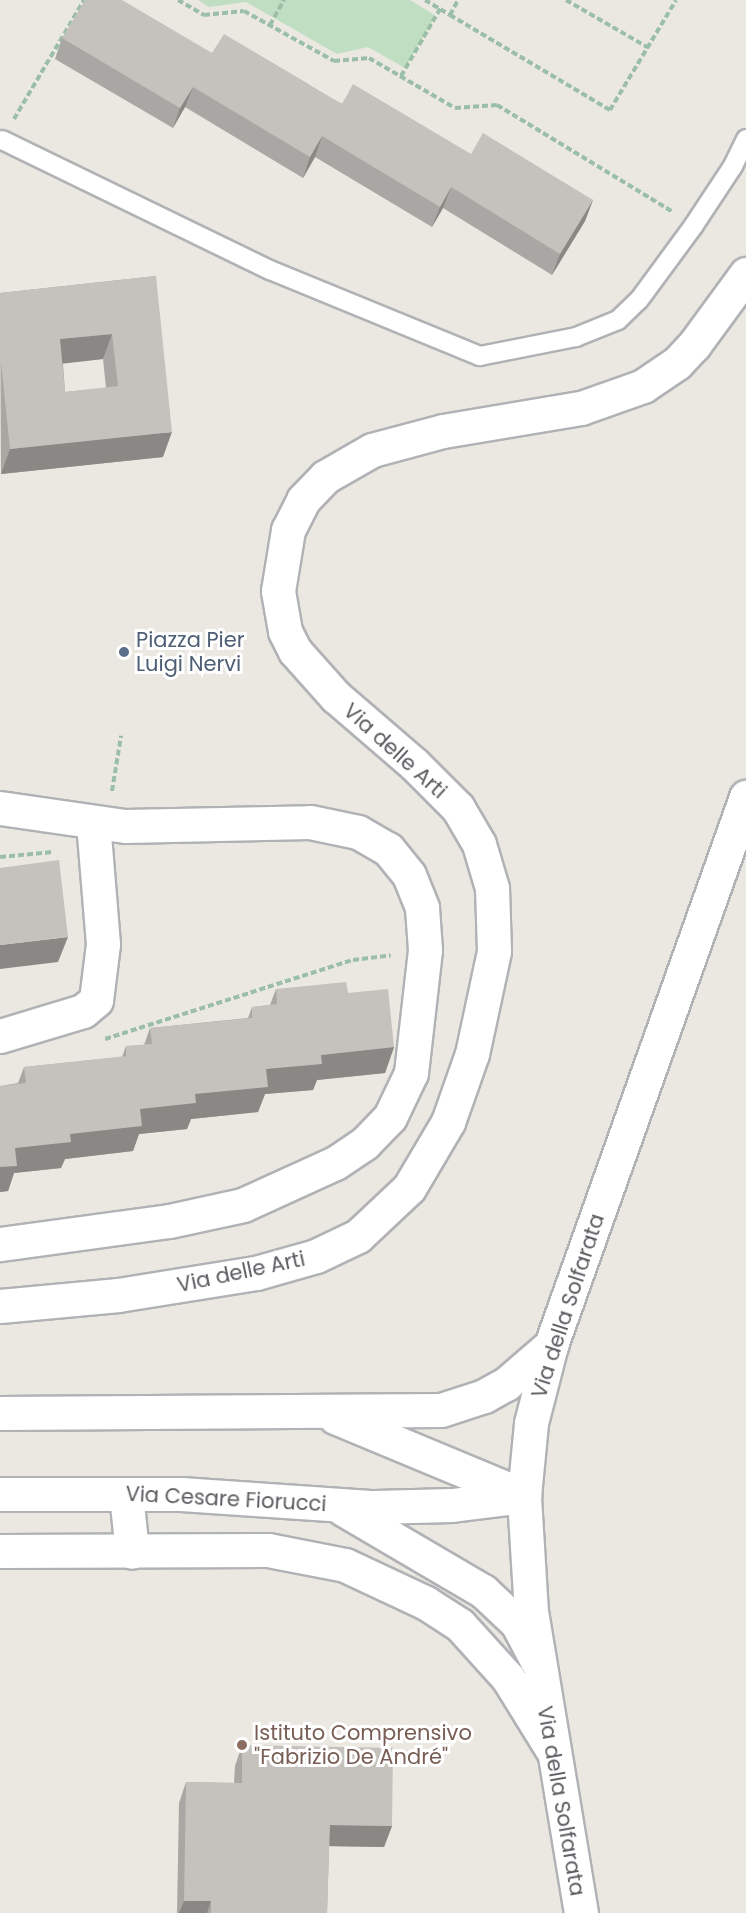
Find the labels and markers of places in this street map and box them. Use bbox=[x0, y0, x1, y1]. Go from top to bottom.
place label: Piazza Pier Luigi Nervi bbox=[136, 627, 245, 677]
marker: Piazza Pier Luigi Nervi bbox=[117, 645, 131, 659]
place label: Istituto Comprensivo "Fabrizio De André" bbox=[254, 1720, 472, 1770]
marker: Istituto Comprensivo "Fabrizio De André" bbox=[235, 1738, 249, 1752]

